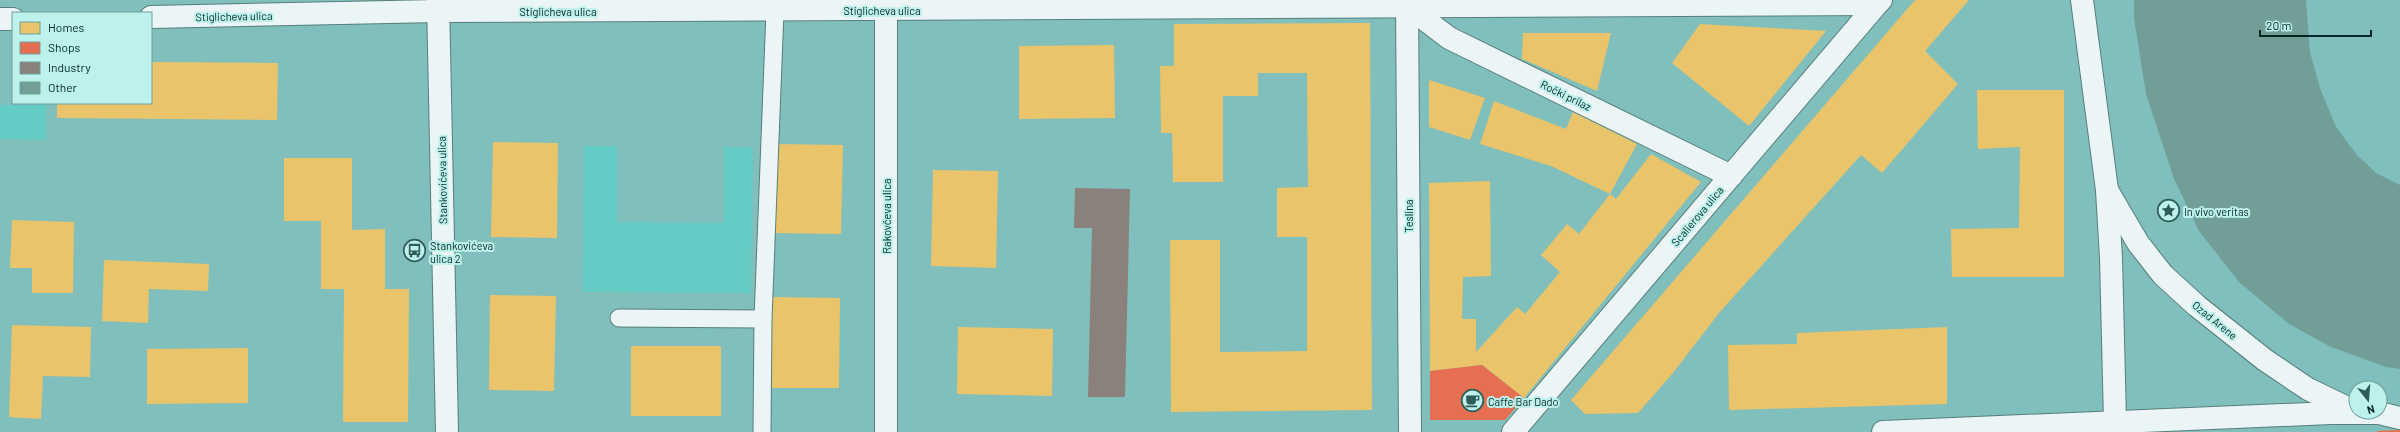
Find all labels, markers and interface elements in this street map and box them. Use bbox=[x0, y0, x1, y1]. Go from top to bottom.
street label: Stiglicheva ulica bbox=[843, 4, 921, 17]
street label: Stiglicheva ulica bbox=[519, 5, 597, 18]
street label: Stiglicheva ulica bbox=[195, 9, 273, 23]
legend bbox=[12, 12, 152, 104]
scale bar bbox=[2260, 12, 2371, 38]
text: 20 m bbox=[2266, 18, 2292, 32]
text: Homes bbox=[48, 20, 85, 34]
text: Shops bbox=[48, 40, 81, 54]
text: Industry bbox=[48, 60, 91, 74]
street label: Ročki prilaz bbox=[1538, 77, 1594, 113]
text: Other bbox=[48, 80, 78, 94]
street label: Stankovićeva ulica bbox=[435, 136, 449, 224]
street label: Rakovčeva ulica bbox=[880, 178, 893, 254]
street label: Scalierova ulica bbox=[1668, 183, 1726, 249]
place icon: In vivo veritas bbox=[2155, 198, 2181, 224]
street label: Teslina bbox=[1402, 199, 1415, 233]
place label: In vivo veritas bbox=[2184, 205, 2249, 218]
bus stop icon: Stankovićeva ulica 2 bbox=[402, 238, 428, 264]
place label: Stankovićeva ulica 2 bbox=[430, 239, 493, 265]
street label: Ozad Arene bbox=[2190, 298, 2240, 342]
north arrow bbox=[2348, 380, 2388, 420]
cafe icon: Caffe Bar Dado bbox=[1460, 388, 1486, 414]
place label: Caffe Bar Dado bbox=[1488, 395, 1559, 408]
text: N bbox=[2366, 403, 2376, 417]

